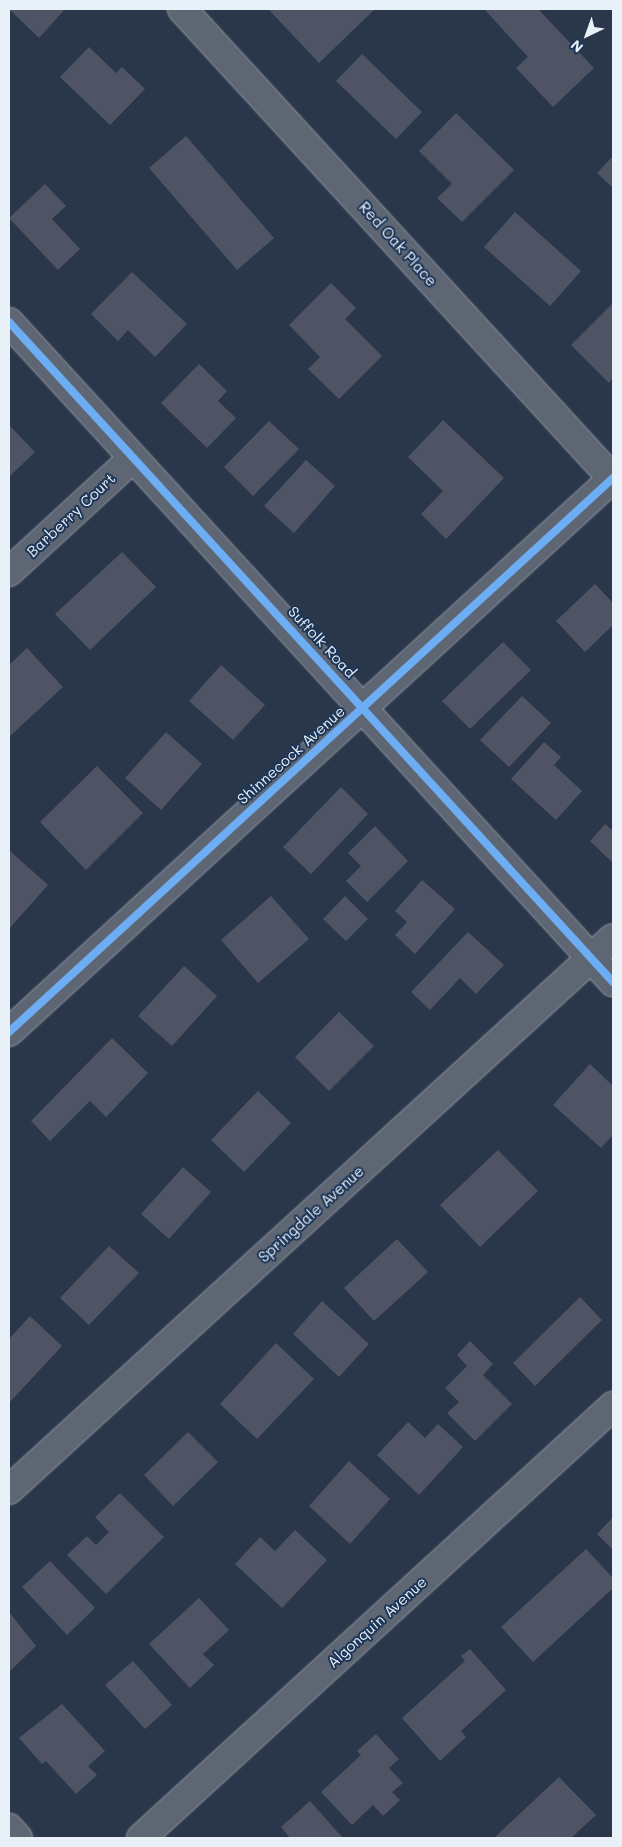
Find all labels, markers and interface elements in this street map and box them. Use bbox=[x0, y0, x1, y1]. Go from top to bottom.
north arrow bbox=[562, 10, 612, 60]
text: N bbox=[566, 36, 587, 57]
street label: Red Oak Place bbox=[355, 198, 441, 290]
street label: Barberry Court bbox=[23, 469, 119, 561]
street label: Suffolk Road bbox=[284, 603, 360, 681]
street label: Shinnecock Avenue bbox=[233, 702, 349, 808]
street label: Springdale Avenue bbox=[255, 1162, 367, 1266]
street label: Algonquin Avenue bbox=[324, 1573, 430, 1671]

